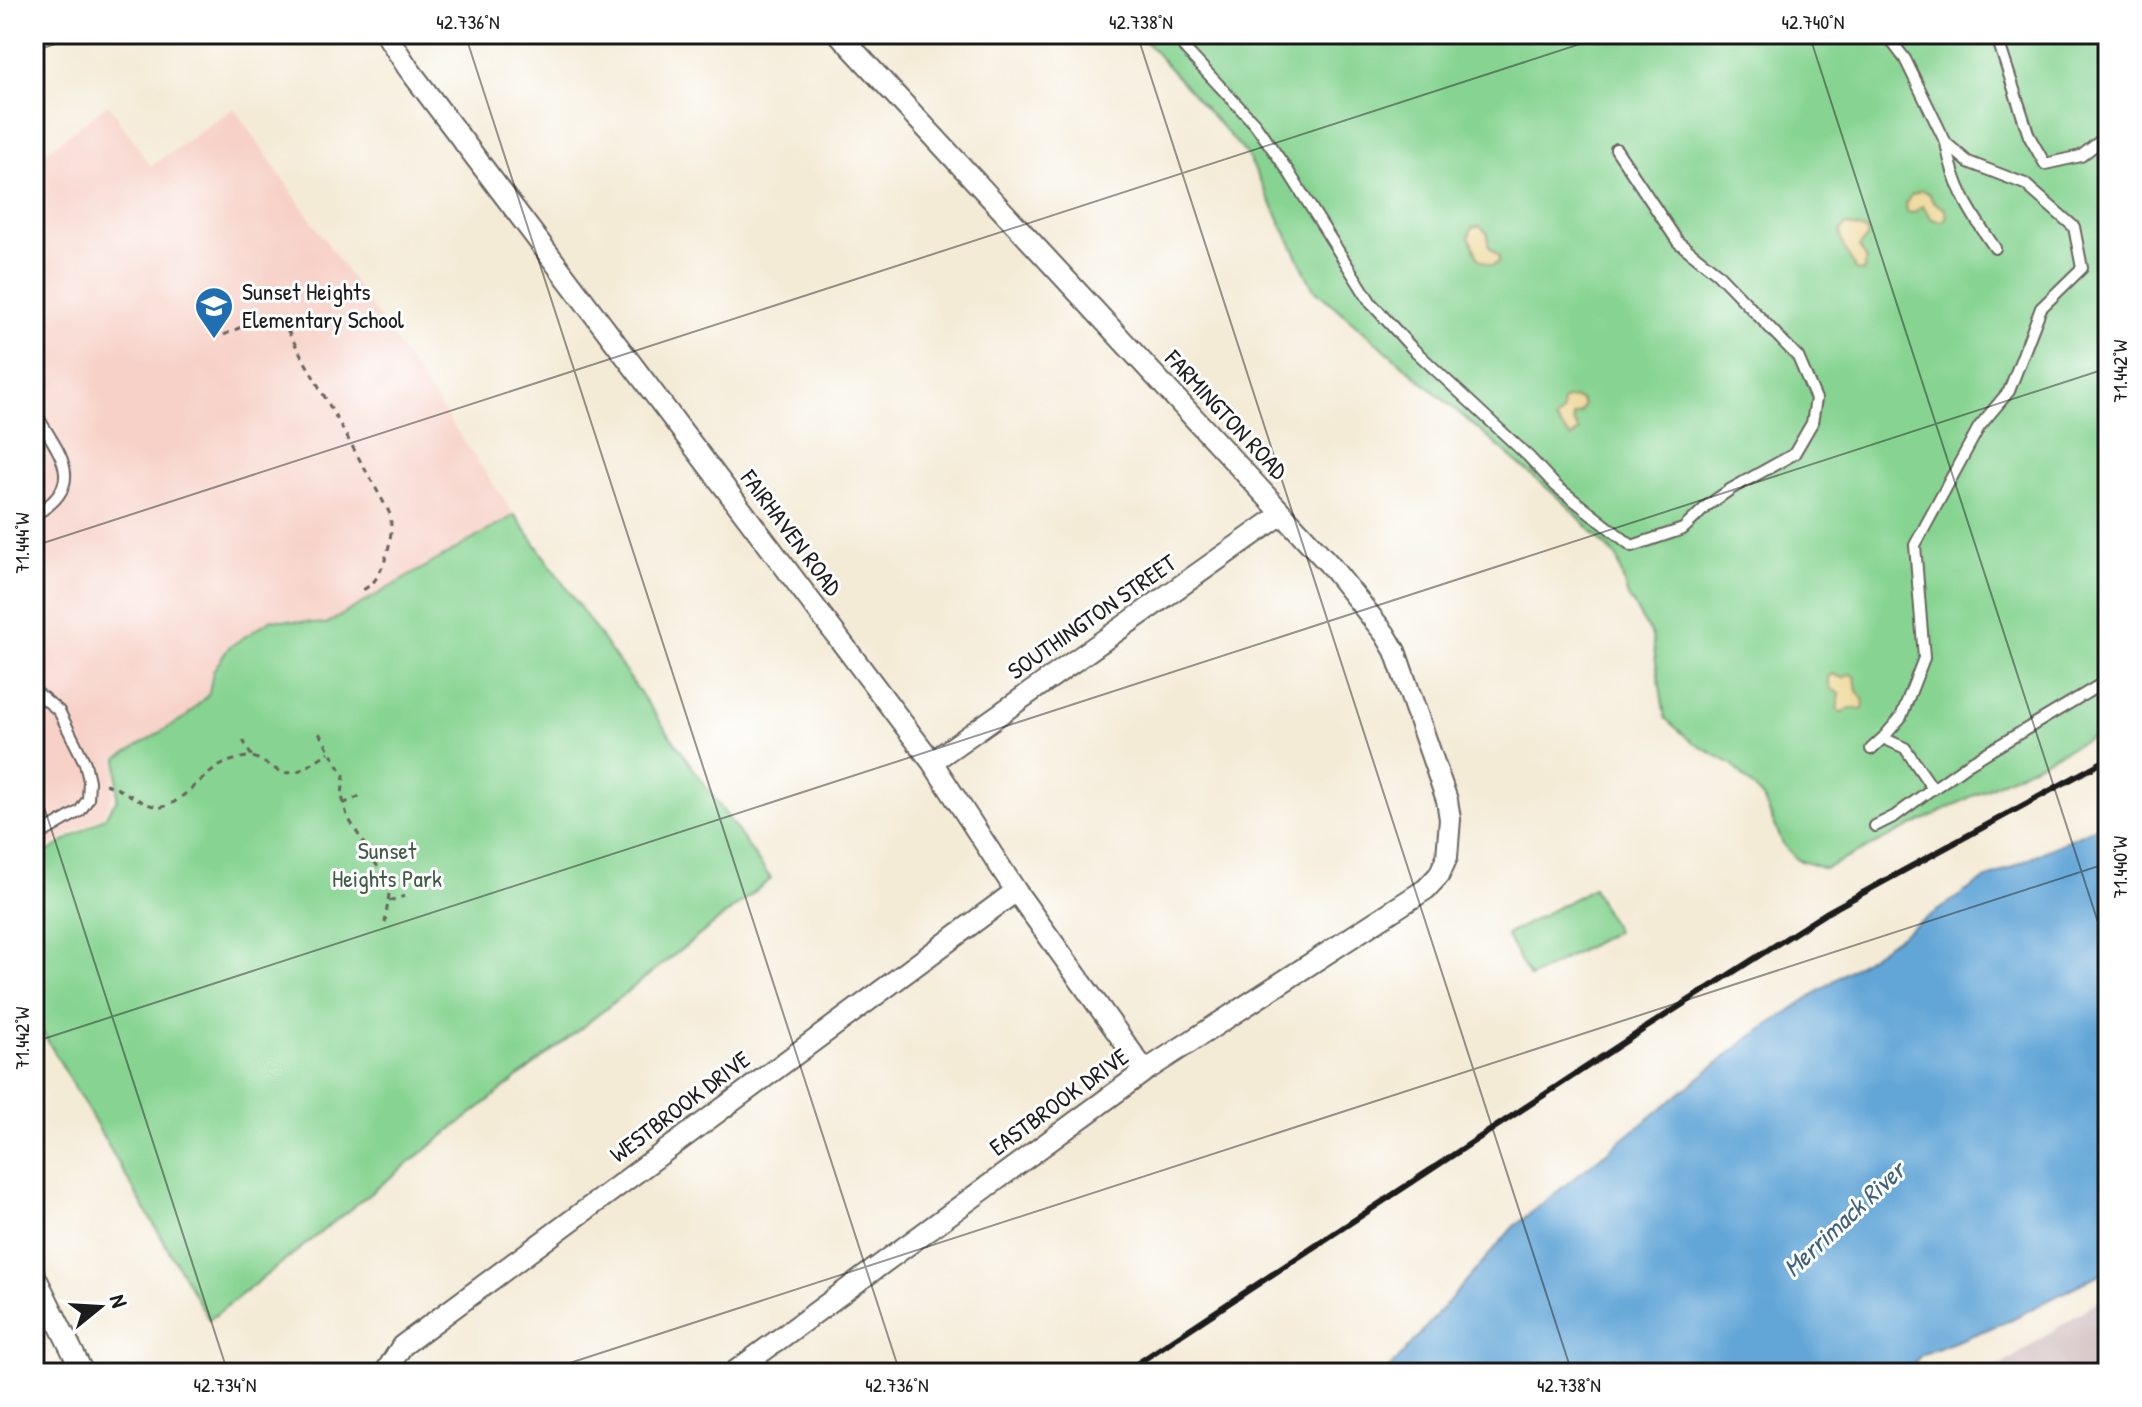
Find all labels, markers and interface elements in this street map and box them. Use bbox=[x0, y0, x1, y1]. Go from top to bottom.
text: 42.736°N bbox=[436, 8, 500, 35]
text: 42.738°N bbox=[1109, 8, 1173, 35]
text: 42.740°N bbox=[1782, 8, 1844, 35]
place label: Sunset Heights Elementary School bbox=[242, 275, 405, 335]
school or university icon: Sunset Heights Elementary School bbox=[193, 285, 235, 340]
text: 71.442°W bbox=[2106, 339, 2133, 402]
street label: FARMINGTON ROAD bbox=[1158, 342, 1295, 486]
street label: FAIRHAVEN ROAD bbox=[733, 462, 850, 602]
text: 71.444°W bbox=[8, 512, 35, 573]
street label: SOUTHINGTON STREET bbox=[1001, 546, 1182, 686]
park label: Sunset Heights Park bbox=[332, 834, 442, 894]
text: 71.440°W bbox=[2106, 835, 2133, 898]
text: 71.442°W bbox=[8, 1006, 35, 1069]
street label: EASTBROOK DRIVE bbox=[982, 1040, 1135, 1162]
street label: WESTBROOK DRIVE bbox=[603, 1043, 756, 1169]
water label: Merrimack River bbox=[1775, 1151, 1914, 1284]
north arrow bbox=[60, 1267, 140, 1347]
text: N bbox=[103, 1291, 135, 1311]
text: 42.734°N bbox=[194, 1371, 256, 1398]
text: 42.736°N bbox=[865, 1371, 929, 1398]
text: 42.738°N bbox=[1537, 1371, 1601, 1398]

